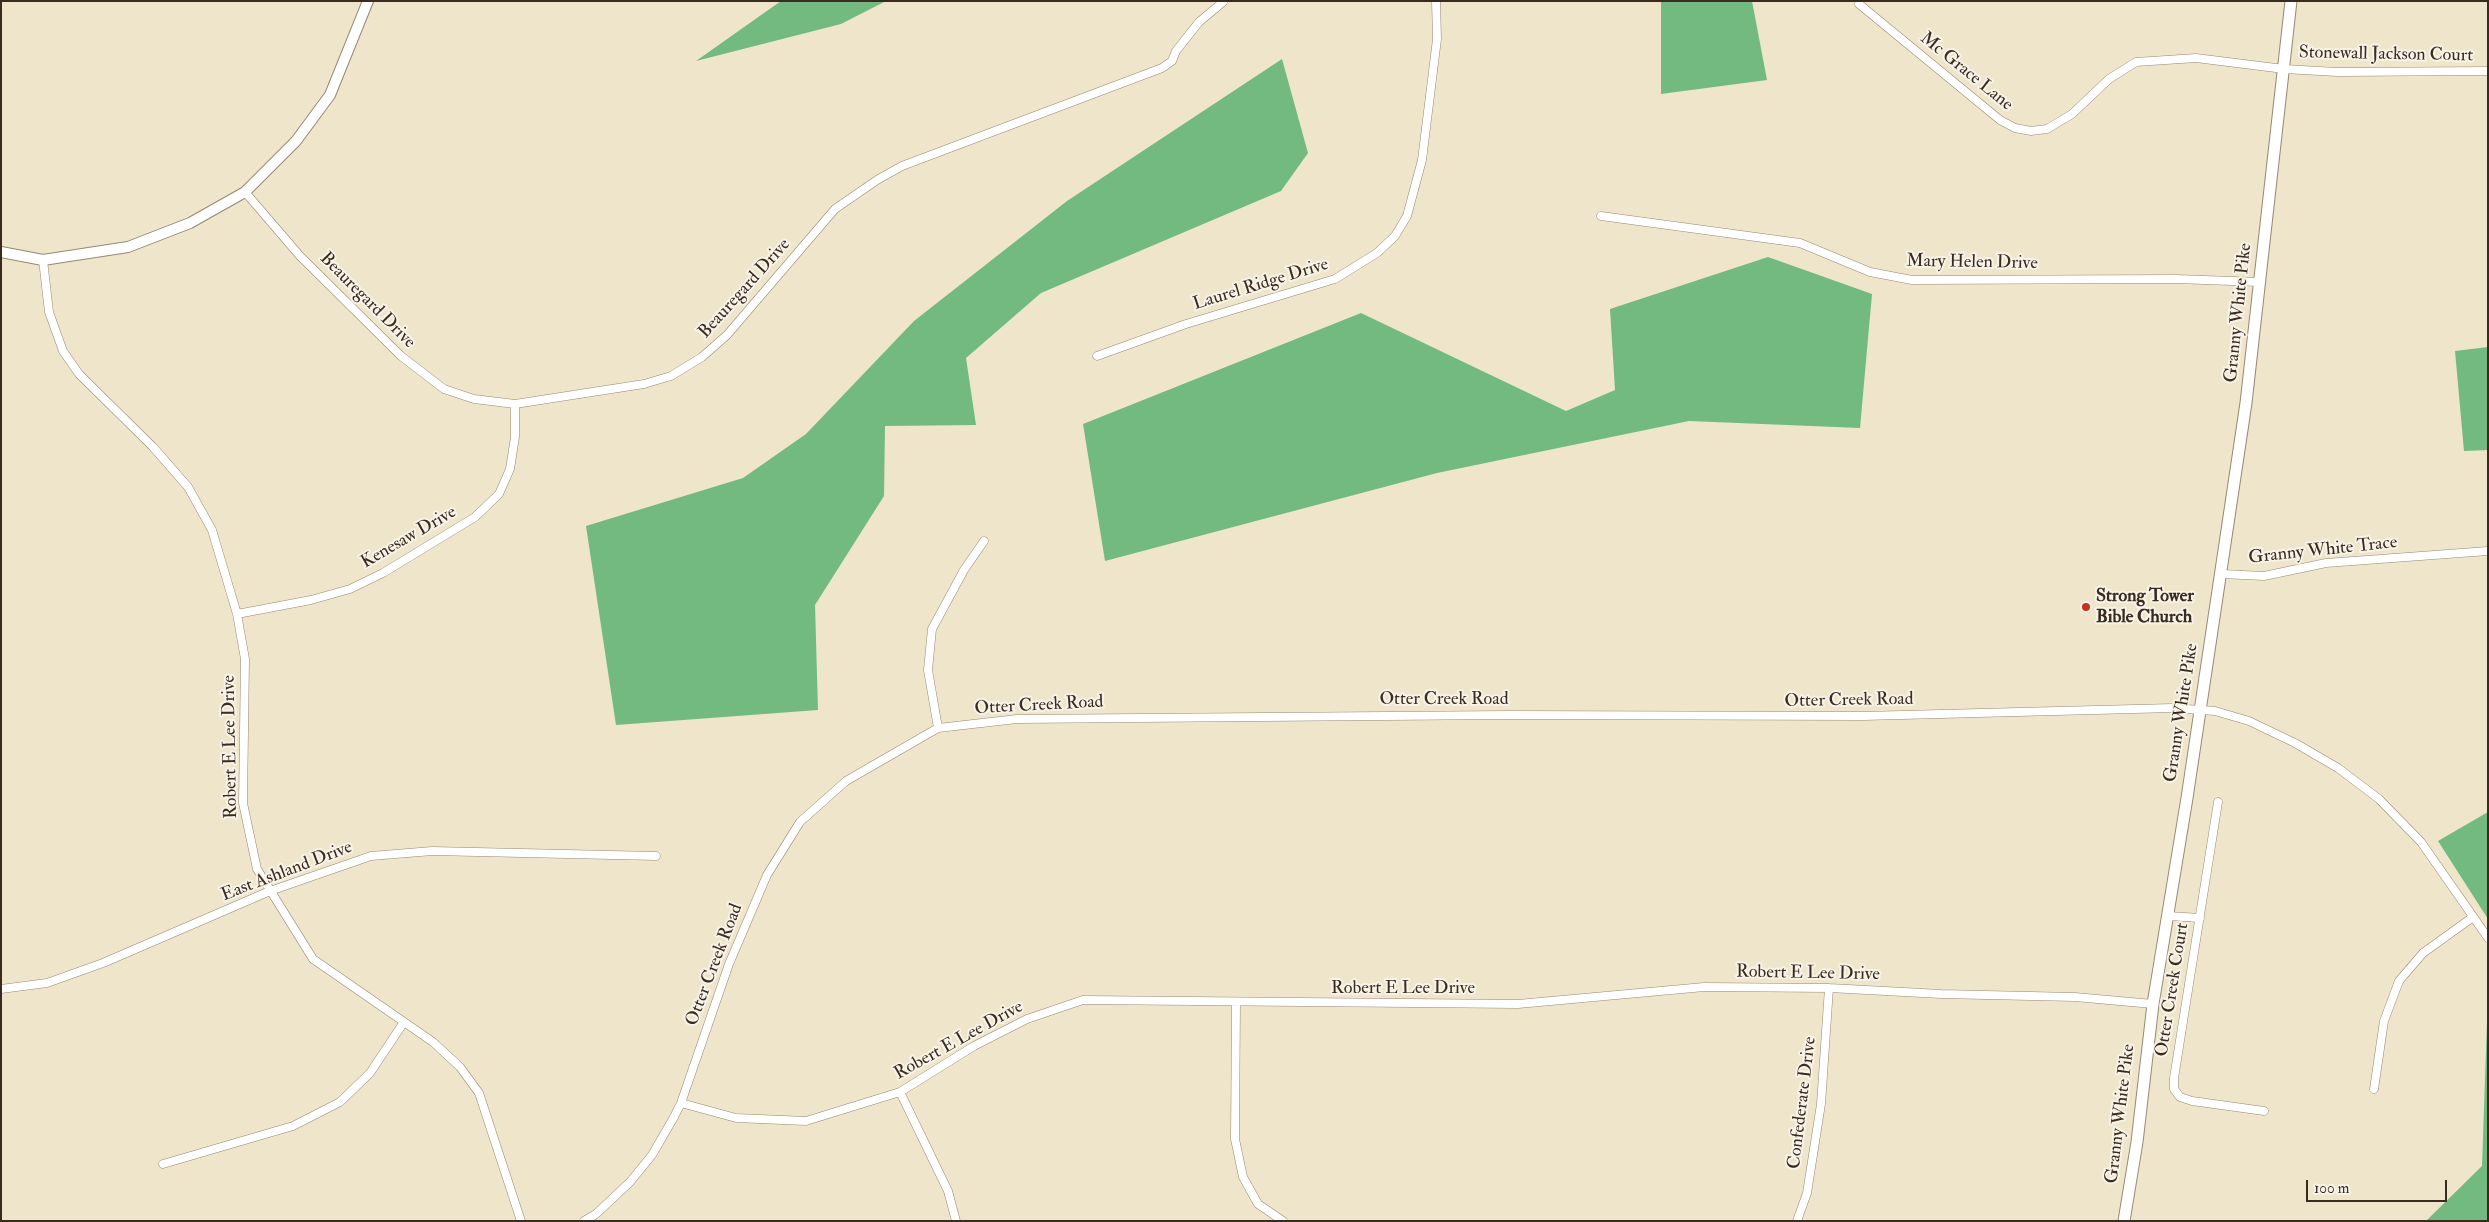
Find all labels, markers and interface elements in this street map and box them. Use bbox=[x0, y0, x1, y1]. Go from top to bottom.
street label: Mc Grace Lane bbox=[1915, 28, 2017, 116]
street label: Stonewall Jackson Court bbox=[2299, 43, 2473, 67]
street label: Beauregard Drive bbox=[695, 235, 795, 343]
street label: Granny White Pike bbox=[2221, 242, 2257, 384]
street label: Beauregard Drive bbox=[314, 248, 420, 354]
street label: Mary Helen Drive bbox=[1906, 251, 2038, 275]
street label: Laurel Ridge Drive bbox=[1191, 254, 1331, 316]
street label: Kenesaw Drive bbox=[358, 502, 460, 574]
street label: Granny White Trace bbox=[2248, 532, 2398, 570]
place label: Strong Tower Bible Church bbox=[2096, 586, 2194, 628]
marker: Strong Tower Bible Church bbox=[2080, 601, 2092, 613]
street label: Granny White Pike bbox=[2160, 642, 2204, 784]
street label: Robert E Lee Drive bbox=[219, 675, 243, 819]
street label: Otter Creek Road bbox=[1379, 689, 1509, 711]
street label: Otter Creek Road bbox=[1784, 689, 1914, 713]
street label: Otter Creek Road bbox=[974, 692, 1104, 720]
street label: East Ashland Drive bbox=[219, 837, 355, 907]
street label: Otter Creek Road bbox=[682, 901, 748, 1029]
street label: Otter Creek Court bbox=[2152, 922, 2194, 1058]
street label: Robert E Lee Drive bbox=[1736, 962, 1880, 986]
street label: Robert E Lee Drive bbox=[1331, 978, 1475, 1000]
street label: Robert E Lee Drive bbox=[891, 997, 1027, 1085]
street label: Confederate Drive bbox=[1784, 1036, 1822, 1170]
street label: Granny White Pike bbox=[2102, 1043, 2140, 1185]
scale bar bbox=[2309, 1170, 2450, 1202]
text: 100 m bbox=[2314, 1179, 2349, 1198]

